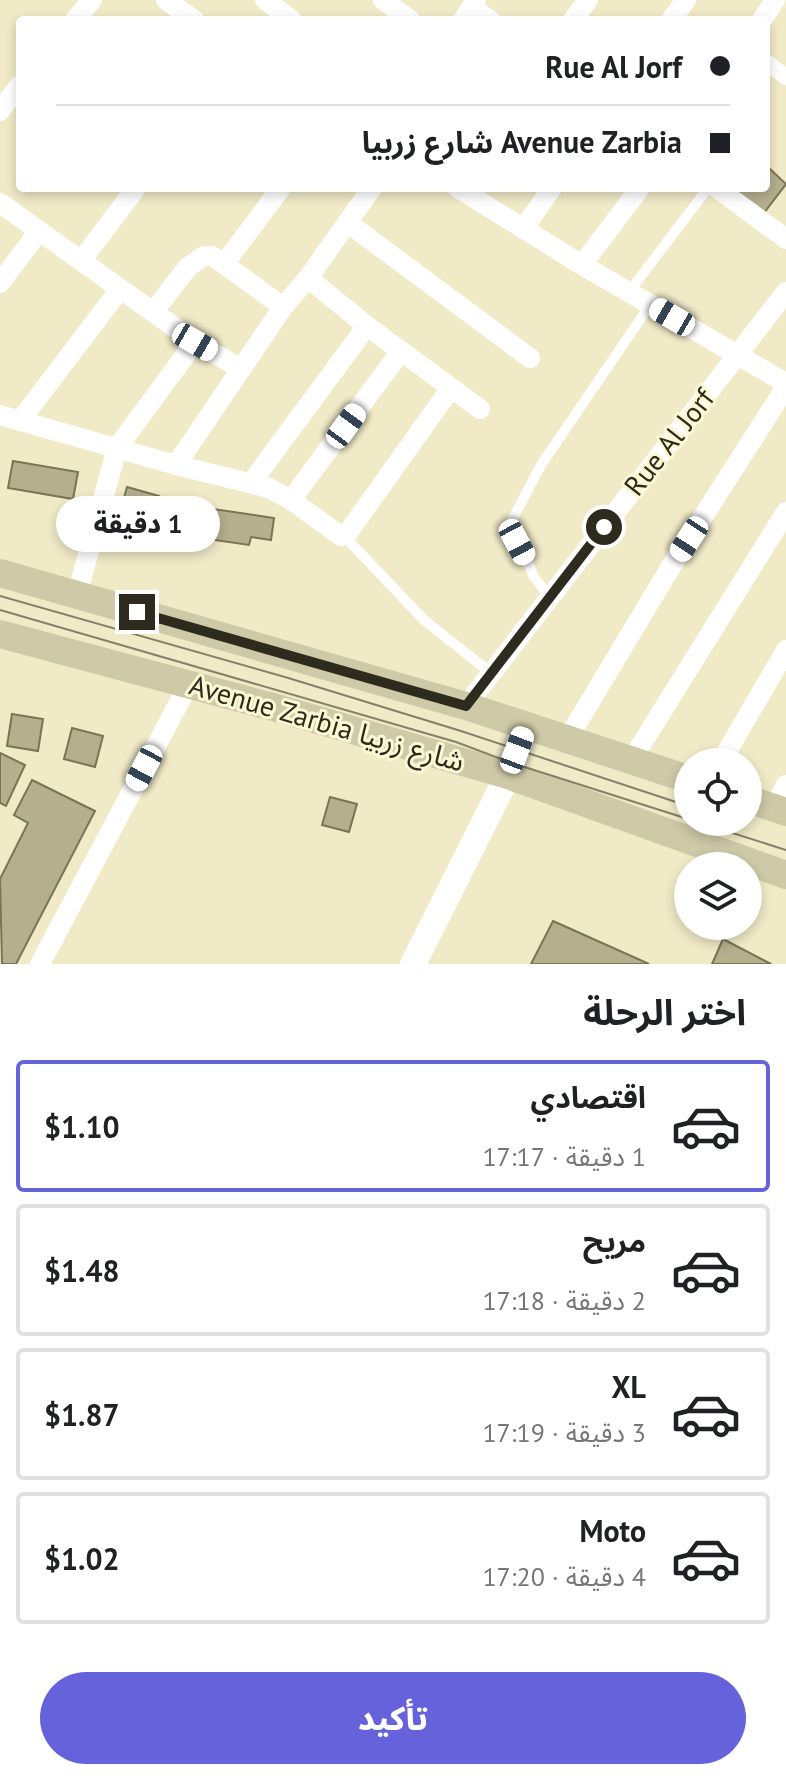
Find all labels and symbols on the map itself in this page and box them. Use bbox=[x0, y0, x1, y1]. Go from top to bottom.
car bbox=[645, 295, 699, 339]
car bbox=[168, 320, 222, 364]
street label: Rue Al Jorf bbox=[615, 380, 723, 503]
car bbox=[322, 400, 370, 452]
callout: 1 دقيقة bbox=[55, 496, 219, 552]
route start bbox=[586, 509, 622, 545]
car bbox=[666, 512, 712, 566]
car bbox=[495, 515, 539, 569]
route end bbox=[119, 594, 155, 630]
street label: Avenue Zarbia شارع زربيا bbox=[185, 666, 469, 782]
car bbox=[497, 723, 537, 777]
car bbox=[122, 741, 166, 795]

